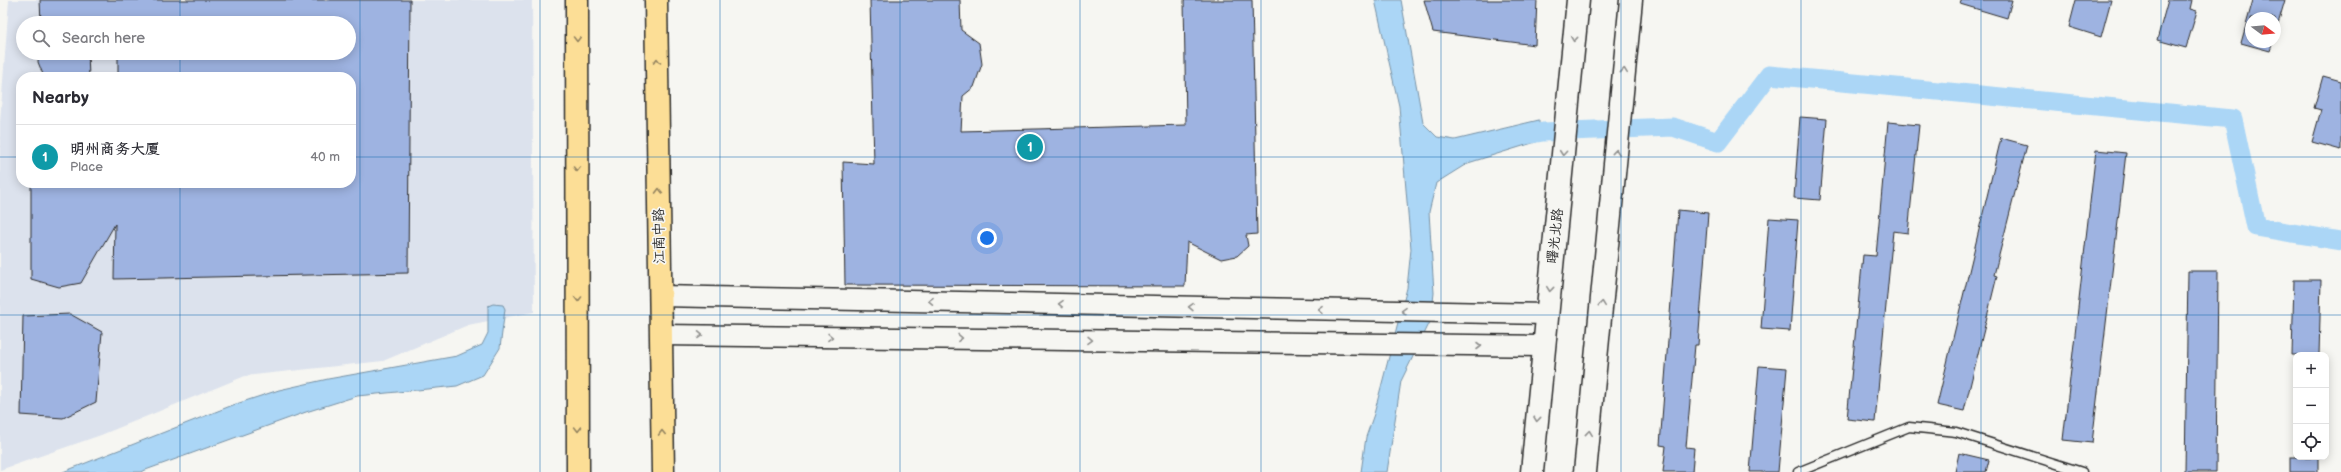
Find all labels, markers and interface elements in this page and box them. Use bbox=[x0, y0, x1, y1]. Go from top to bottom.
north arrow bbox=[2245, 12, 2281, 48]
search box bbox=[16, 16, 356, 60]
icon: search bbox=[30, 27, 52, 49]
text: Search here bbox=[62, 29, 145, 48]
one-way arrow bbox=[573, 36, 581, 42]
one-way arrow bbox=[1570, 36, 1579, 42]
one-way arrow bbox=[653, 58, 661, 64]
one-way arrow bbox=[1620, 68, 1629, 74]
text: Nearby bbox=[32, 88, 89, 108]
pin: 1 bbox=[1017, 132, 1043, 162]
text: 明州商务大厦 bbox=[70, 140, 160, 159]
text: 1 bbox=[42, 149, 48, 165]
text: 40 m bbox=[310, 149, 340, 165]
one-way arrow bbox=[1612, 149, 1621, 155]
one-way arrow bbox=[1559, 150, 1568, 156]
text: Place bbox=[70, 159, 103, 175]
one-way arrow bbox=[573, 166, 581, 172]
one-way arrow bbox=[655, 188, 663, 194]
street label: 曙光北路 bbox=[1544, 207, 1566, 265]
street label: 江南中路 bbox=[650, 208, 668, 264]
your location bbox=[977, 228, 997, 248]
one-way arrow bbox=[1545, 286, 1554, 293]
one-way arrow bbox=[574, 296, 582, 302]
one-way arrow bbox=[928, 297, 934, 306]
one-way arrow bbox=[1058, 300, 1064, 308]
one-way arrow bbox=[1597, 301, 1606, 307]
one-way arrow bbox=[1188, 303, 1194, 311]
one-way arrow bbox=[1318, 305, 1324, 314]
one-way arrow bbox=[1401, 307, 1407, 315]
one-way arrow bbox=[697, 331, 703, 339]
one-way arrow bbox=[827, 333, 833, 341]
one-way arrow bbox=[957, 334, 963, 343]
one-way arrow bbox=[1087, 336, 1093, 344]
one-way arrow bbox=[1476, 342, 1482, 350]
map controls bbox=[2293, 352, 2329, 460]
button: + bbox=[2293, 352, 2329, 388]
button: − bbox=[2293, 388, 2329, 424]
one-way arrow bbox=[1533, 416, 1542, 422]
button: locate bbox=[2293, 424, 2329, 460]
one-way arrow bbox=[574, 426, 582, 432]
one-way arrow bbox=[658, 430, 666, 436]
one-way arrow bbox=[1585, 430, 1594, 436]

